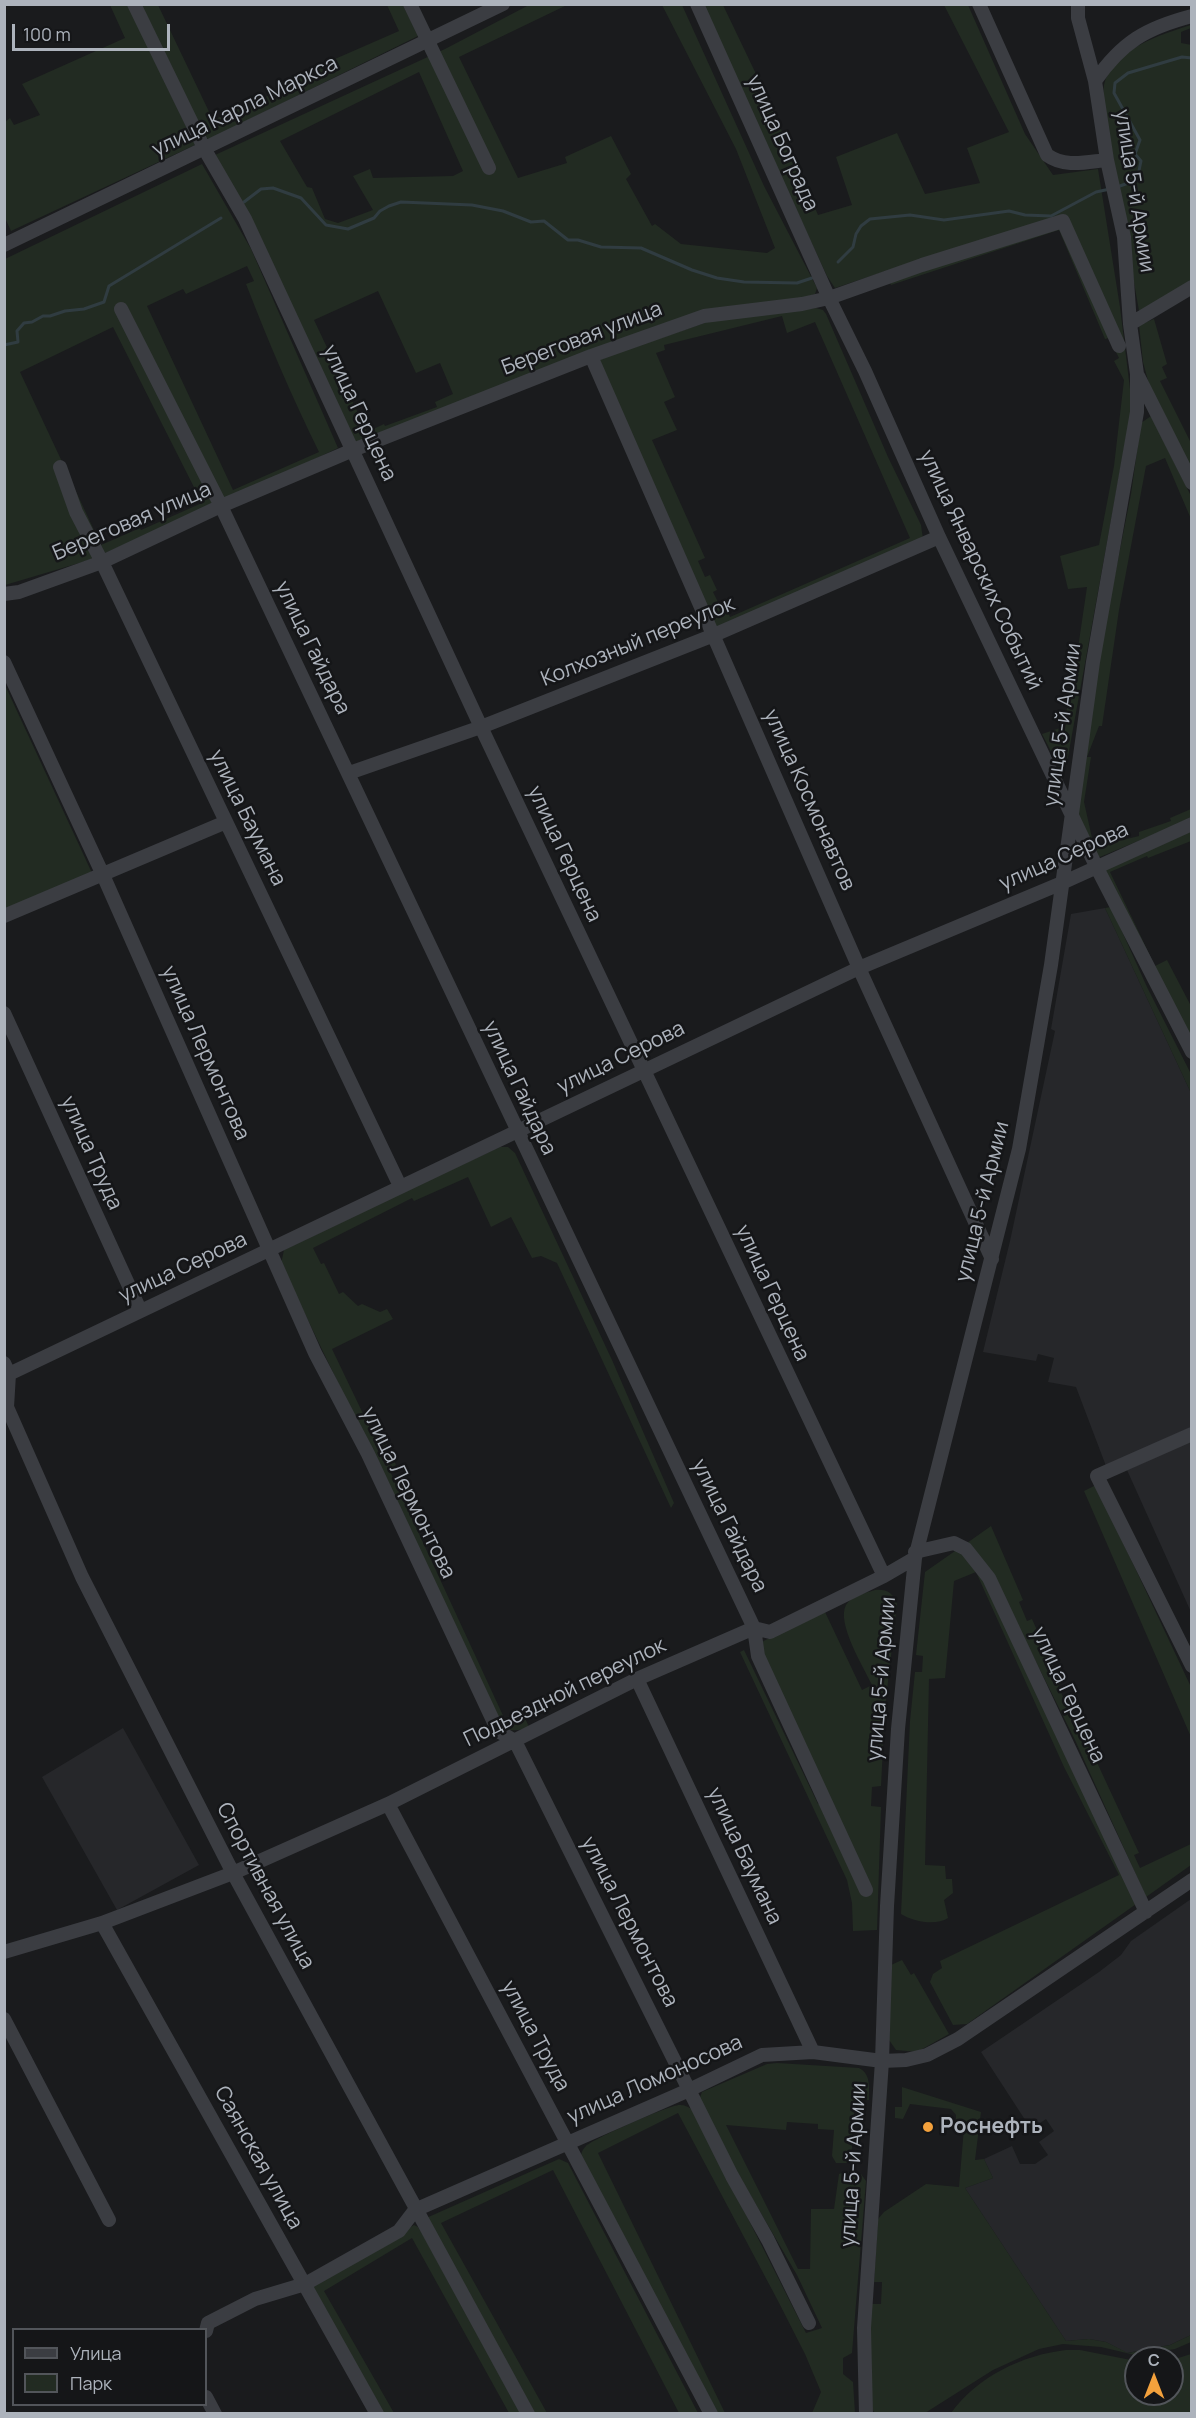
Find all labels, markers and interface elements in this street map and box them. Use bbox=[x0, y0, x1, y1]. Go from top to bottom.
scale bar bbox=[15, 12, 172, 50]
text: 100 m bbox=[23, 22, 71, 46]
street label: улица Карла Маркса bbox=[148, 51, 342, 163]
street label: улица Бограда bbox=[741, 71, 823, 215]
street label: улица 5-й Армии bbox=[1109, 108, 1159, 274]
street label: Береговая улица bbox=[498, 297, 666, 381]
street label: улица Герцена bbox=[316, 341, 402, 485]
street label: улица Январских Событий bbox=[913, 446, 1047, 694]
street label: Береговая улица bbox=[49, 477, 215, 567]
street label: улица Гайдара bbox=[269, 577, 355, 719]
street label: Колхозный переулок bbox=[538, 592, 738, 692]
street label: улица 5-й Армии bbox=[1039, 642, 1087, 808]
street label: улица Космонавтов bbox=[758, 706, 860, 894]
street label: улица Баумана bbox=[203, 746, 291, 890]
street label: улица Герцена bbox=[521, 782, 607, 926]
street label: улица Серова bbox=[996, 817, 1132, 897]
street label: улица Лермонтова bbox=[155, 962, 255, 1144]
street label: улица Серова bbox=[553, 1016, 689, 1100]
street label: улица Гайдара bbox=[477, 1017, 561, 1159]
street label: улица Труда bbox=[55, 1092, 127, 1214]
street label: улица 5-й Армии bbox=[951, 1119, 1015, 1285]
street label: улица Герцена bbox=[729, 1221, 815, 1365]
street label: улица Серова bbox=[115, 1227, 251, 1309]
street label: улица Лермонтова bbox=[355, 1403, 461, 1583]
street label: улица Гайдара bbox=[686, 1455, 772, 1597]
street label: улица 5-й Армии bbox=[862, 1596, 902, 1762]
street label: улица Герцена bbox=[1025, 1623, 1111, 1767]
street label: Подъездной переулок bbox=[460, 1633, 670, 1753]
street label: улица Баумана bbox=[701, 1783, 787, 1929]
street label: Спортивная улица bbox=[210, 1798, 320, 1974]
street label: улица Лермонтова bbox=[575, 1833, 683, 2011]
street label: улица Труда bbox=[495, 1976, 575, 2096]
street label: улица Ломоносова bbox=[564, 2030, 746, 2130]
street label: Саянская улица bbox=[208, 2082, 308, 2234]
street label: улица 5-й Армии bbox=[836, 2082, 872, 2248]
place label: Роснефть bbox=[940, 2114, 1043, 2140]
marker: Роснефть bbox=[921, 2120, 935, 2134]
legend bbox=[12, 2328, 207, 2406]
text: Улица bbox=[70, 2341, 122, 2365]
north arrow bbox=[1124, 2346, 1184, 2406]
text: С bbox=[1148, 2349, 1160, 2371]
text: Парк bbox=[70, 2371, 112, 2395]

